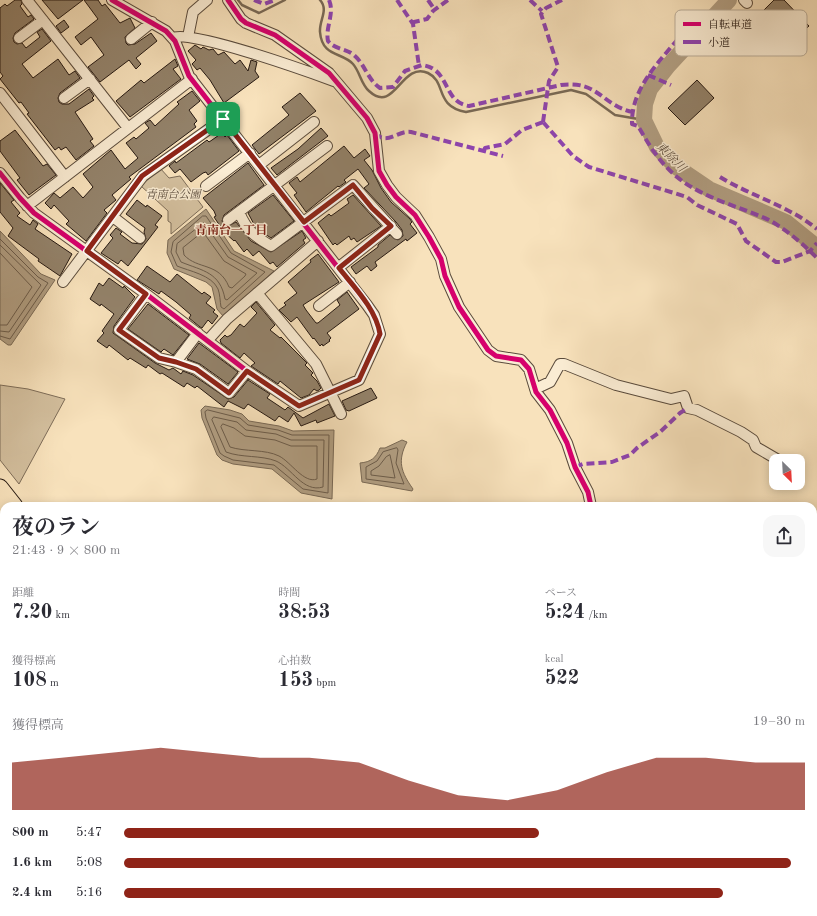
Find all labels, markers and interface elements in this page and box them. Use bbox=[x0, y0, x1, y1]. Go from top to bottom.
legend bbox=[675, 10, 807, 56]
text: 自転車道 bbox=[708, 18, 752, 31]
text: 小道 bbox=[708, 36, 730, 49]
pin bbox=[206, 102, 240, 136]
icon: arrive bbox=[212, 108, 234, 130]
water label: 東除川 bbox=[653, 139, 690, 176]
park label: 青南台公園 bbox=[146, 188, 202, 201]
district label: 青南台一丁目 bbox=[195, 223, 267, 237]
north arrow bbox=[769, 454, 805, 490]
map controls bbox=[769, 454, 805, 490]
button: share bbox=[763, 515, 805, 557]
text: 夜のラン bbox=[12, 517, 100, 539]
text: 21:43 · 9 × 800 m bbox=[12, 544, 120, 557]
text: 距離 bbox=[12, 588, 34, 599]
text: 時間 bbox=[278, 588, 300, 599]
text: ペース bbox=[545, 588, 577, 599]
text: 7.20 bbox=[12, 603, 52, 623]
text: 38:53 bbox=[278, 603, 330, 623]
text: 5:24 bbox=[545, 603, 585, 623]
text: km bbox=[52, 610, 70, 621]
text: /km bbox=[585, 610, 608, 621]
text: kcal bbox=[545, 654, 564, 665]
text: 獲得標高 bbox=[12, 656, 56, 667]
text: 心拍数 bbox=[278, 656, 311, 667]
text: 522 bbox=[545, 669, 579, 689]
text: 108 bbox=[12, 671, 47, 691]
text: 153 bbox=[278, 671, 313, 691]
text: m bbox=[47, 678, 59, 689]
text: bpm bbox=[313, 678, 336, 689]
text: 19–30 m bbox=[753, 715, 805, 728]
text: 獲得標高 bbox=[12, 719, 64, 732]
text: 800 m bbox=[12, 826, 49, 839]
text: 5:47 bbox=[76, 826, 102, 839]
text: 1.6 km bbox=[12, 856, 52, 869]
text: 5:08 bbox=[76, 856, 102, 869]
text: 2.4 km bbox=[12, 886, 52, 899]
text: 5:16 bbox=[76, 886, 102, 899]

